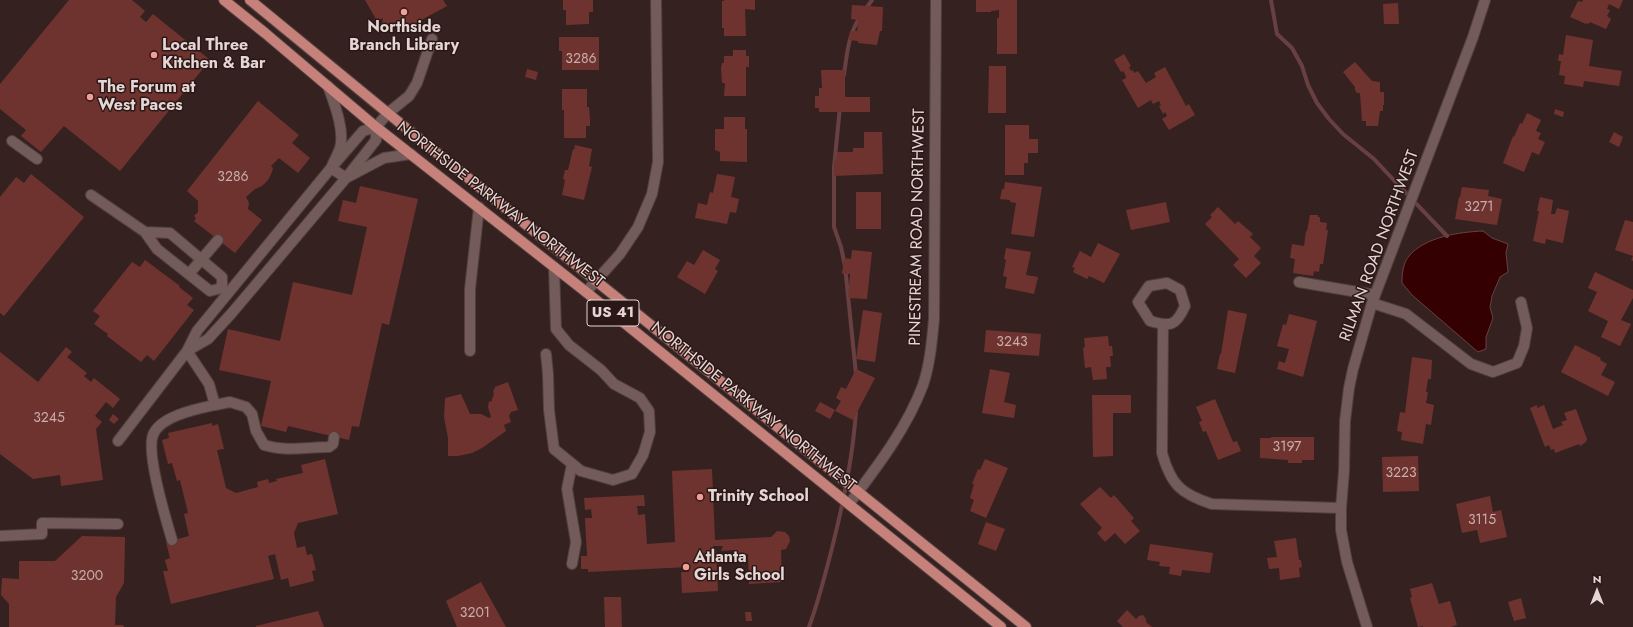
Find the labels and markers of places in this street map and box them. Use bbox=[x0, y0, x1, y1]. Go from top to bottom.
marker: Northside Branch Library bbox=[399, 7, 409, 17]
place label: Northside Branch Library bbox=[349, 18, 459, 56]
place label: Local Three Kitchen & Bar bbox=[162, 36, 266, 74]
marker: Local Three Kitchen & Bar bbox=[149, 50, 159, 60]
place label: The Forum at West Paces bbox=[98, 78, 195, 116]
marker: The Forum at West Paces bbox=[85, 92, 95, 102]
place label: Trinity School bbox=[708, 487, 809, 507]
marker: Trinity School bbox=[695, 492, 705, 502]
place label: Atlanta Girls School bbox=[694, 548, 785, 586]
marker: Atlanta Girls School bbox=[681, 562, 691, 572]

